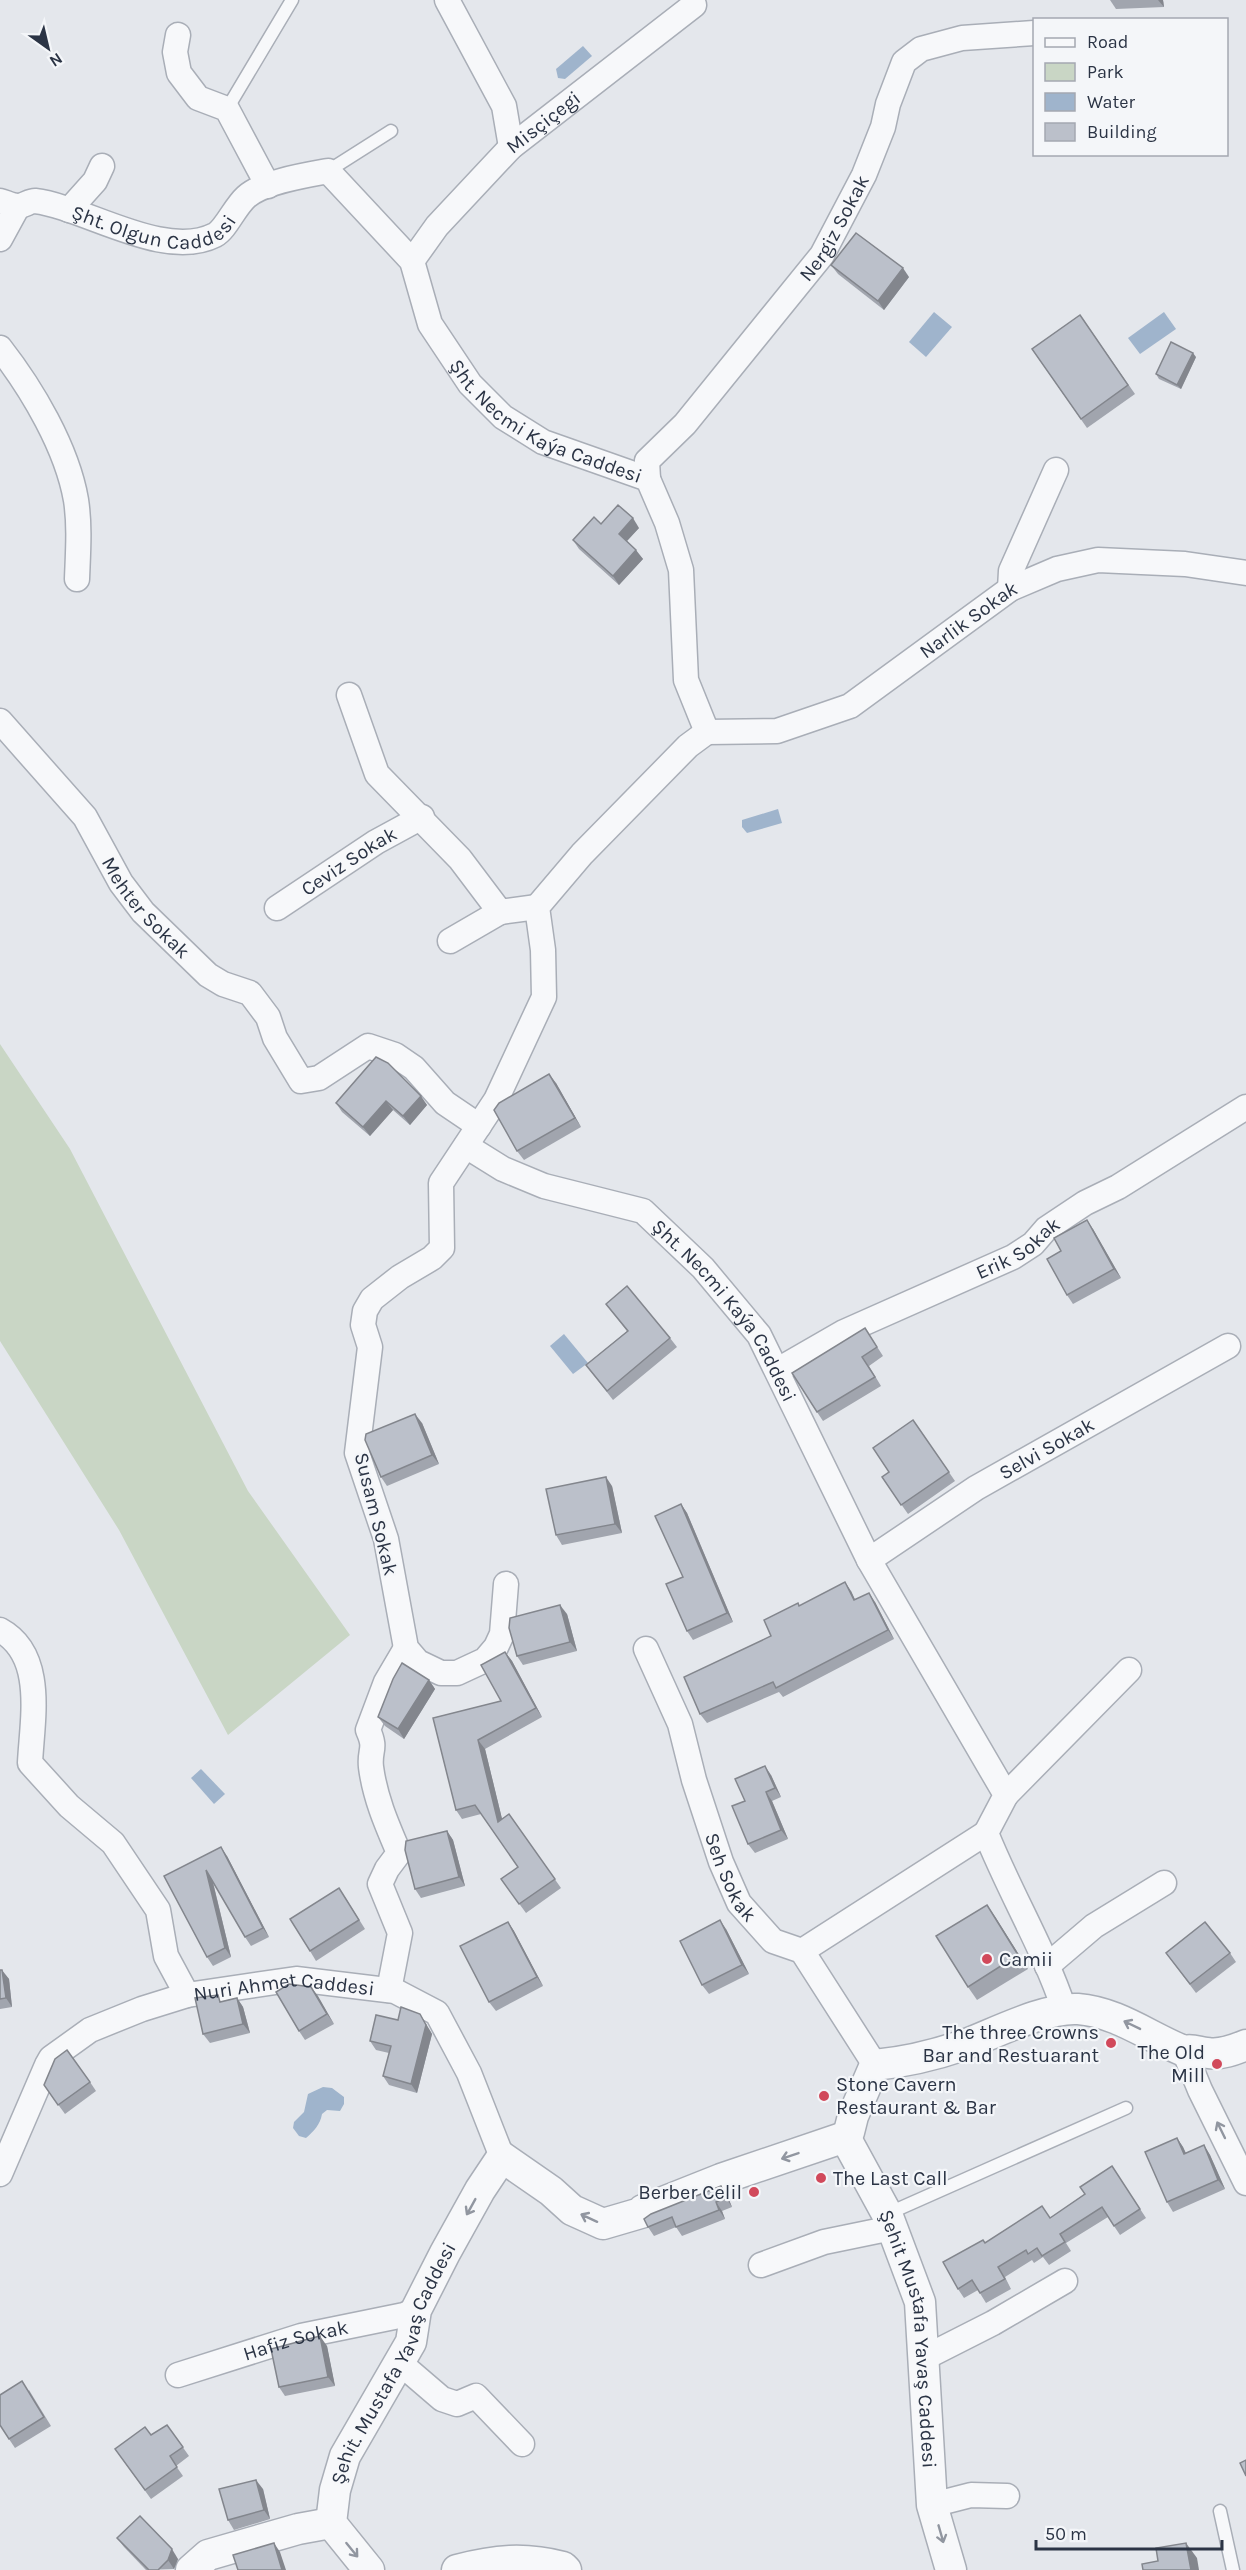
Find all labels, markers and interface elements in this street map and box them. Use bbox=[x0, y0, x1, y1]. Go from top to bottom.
north arrow bbox=[18, 18, 78, 78]
legend bbox=[1033, 18, 1228, 156]
text: Road bbox=[1087, 31, 1128, 53]
text: N bbox=[46, 49, 66, 71]
text: Park bbox=[1087, 61, 1124, 83]
street label: Misçiçegi bbox=[502, 86, 585, 158]
text: Water bbox=[1087, 91, 1135, 113]
text: Building bbox=[1087, 121, 1157, 143]
street label: Nergiz Sokak bbox=[794, 171, 874, 286]
street label: Şht. Olgun Caddesi bbox=[64, 197, 236, 221]
text: Şht. Olgun Caddesi bbox=[69, 200, 240, 254]
street label: Şht. Necmi Kaýa Caddesi bbox=[445, 355, 645, 488]
street label: Narlik Sokak bbox=[915, 576, 1021, 663]
street label: Ceviz Sokak bbox=[297, 822, 401, 900]
street label: Mehter Sokak bbox=[97, 853, 195, 963]
street label: Erik Sokak bbox=[972, 1212, 1064, 1284]
street label: Şht. Necmi Kaýa Caddesi bbox=[647, 1214, 801, 1405]
street label: Selvi Sokak bbox=[995, 1412, 1098, 1484]
street label: Susam Sokak bbox=[350, 1450, 402, 1578]
street label: Seh Sokak bbox=[701, 1830, 761, 1926]
place label: Camii bbox=[999, 1948, 1053, 1971]
marker: Camii bbox=[980, 1952, 994, 1966]
street label: Nuri Ahmet Caddesi bbox=[192, 1967, 376, 2005]
one-way arrow bbox=[1123, 2019, 1141, 2030]
place label: The three Crowns Bar and Restuarant bbox=[922, 2021, 1099, 2067]
marker: The three Crowns Bar and Restuarant bbox=[1104, 2036, 1118, 2050]
place label: The Old Mill bbox=[1138, 2041, 1205, 2087]
marker: The Old Mill bbox=[1210, 2057, 1224, 2071]
place label: Stone Cavern Restaurant & Bar bbox=[836, 2073, 997, 2119]
marker: Stone Cavern Restaurant & Bar bbox=[817, 2089, 831, 2103]
one-way arrow bbox=[1215, 2121, 1227, 2139]
one-way arrow bbox=[781, 2151, 800, 2162]
place label: The Last Call bbox=[833, 2167, 948, 2190]
marker: The Last Call bbox=[814, 2171, 828, 2185]
place label: Berber Celil bbox=[638, 2181, 742, 2204]
marker: Berber Celil bbox=[747, 2185, 761, 2199]
one-way arrow bbox=[465, 2197, 476, 2215]
street label: Şehit Mustafa Yavaş Caddesi bbox=[875, 2206, 941, 2469]
one-way arrow bbox=[581, 2211, 599, 2223]
street label: Şehit. Mustafa Yavaş Caddesi bbox=[326, 2238, 460, 2487]
street label: Hafiz Sokak bbox=[240, 2315, 350, 2365]
scale bar bbox=[1036, 2513, 1222, 2551]
text: 50 m bbox=[1045, 2523, 1087, 2545]
one-way arrow bbox=[936, 2524, 947, 2543]
one-way arrow bbox=[346, 2541, 359, 2557]

